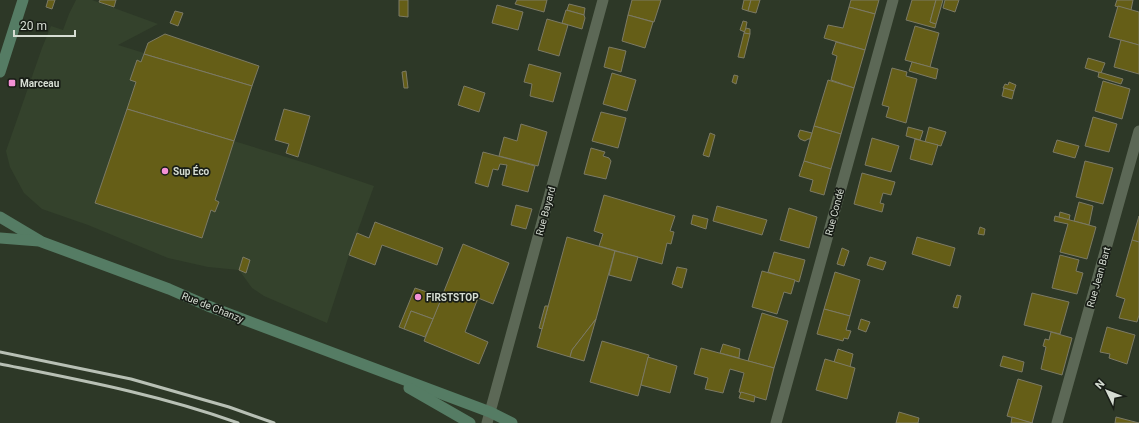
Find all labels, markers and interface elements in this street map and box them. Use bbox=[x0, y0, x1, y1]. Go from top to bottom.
scale bar bbox=[14, 12, 75, 38]
text: 20 m bbox=[20, 19, 47, 33]
marker: Marceau bbox=[7, 78, 17, 88]
place label: Marceau bbox=[20, 78, 60, 89]
place label: Sup Éco bbox=[173, 165, 210, 177]
marker: Sup Éco bbox=[160, 166, 170, 176]
street label: Rue Bayard bbox=[534, 186, 557, 237]
street label: Rue Condé bbox=[823, 187, 846, 237]
street label: Rue Jean Bart bbox=[1085, 246, 1112, 309]
street label: Rue de Chanzy bbox=[180, 290, 246, 325]
marker: FIRSTSTOP bbox=[413, 292, 423, 302]
place label: FIRSTSTOP bbox=[426, 292, 479, 303]
north arrow bbox=[1087, 371, 1127, 411]
text: N bbox=[1093, 377, 1108, 392]

